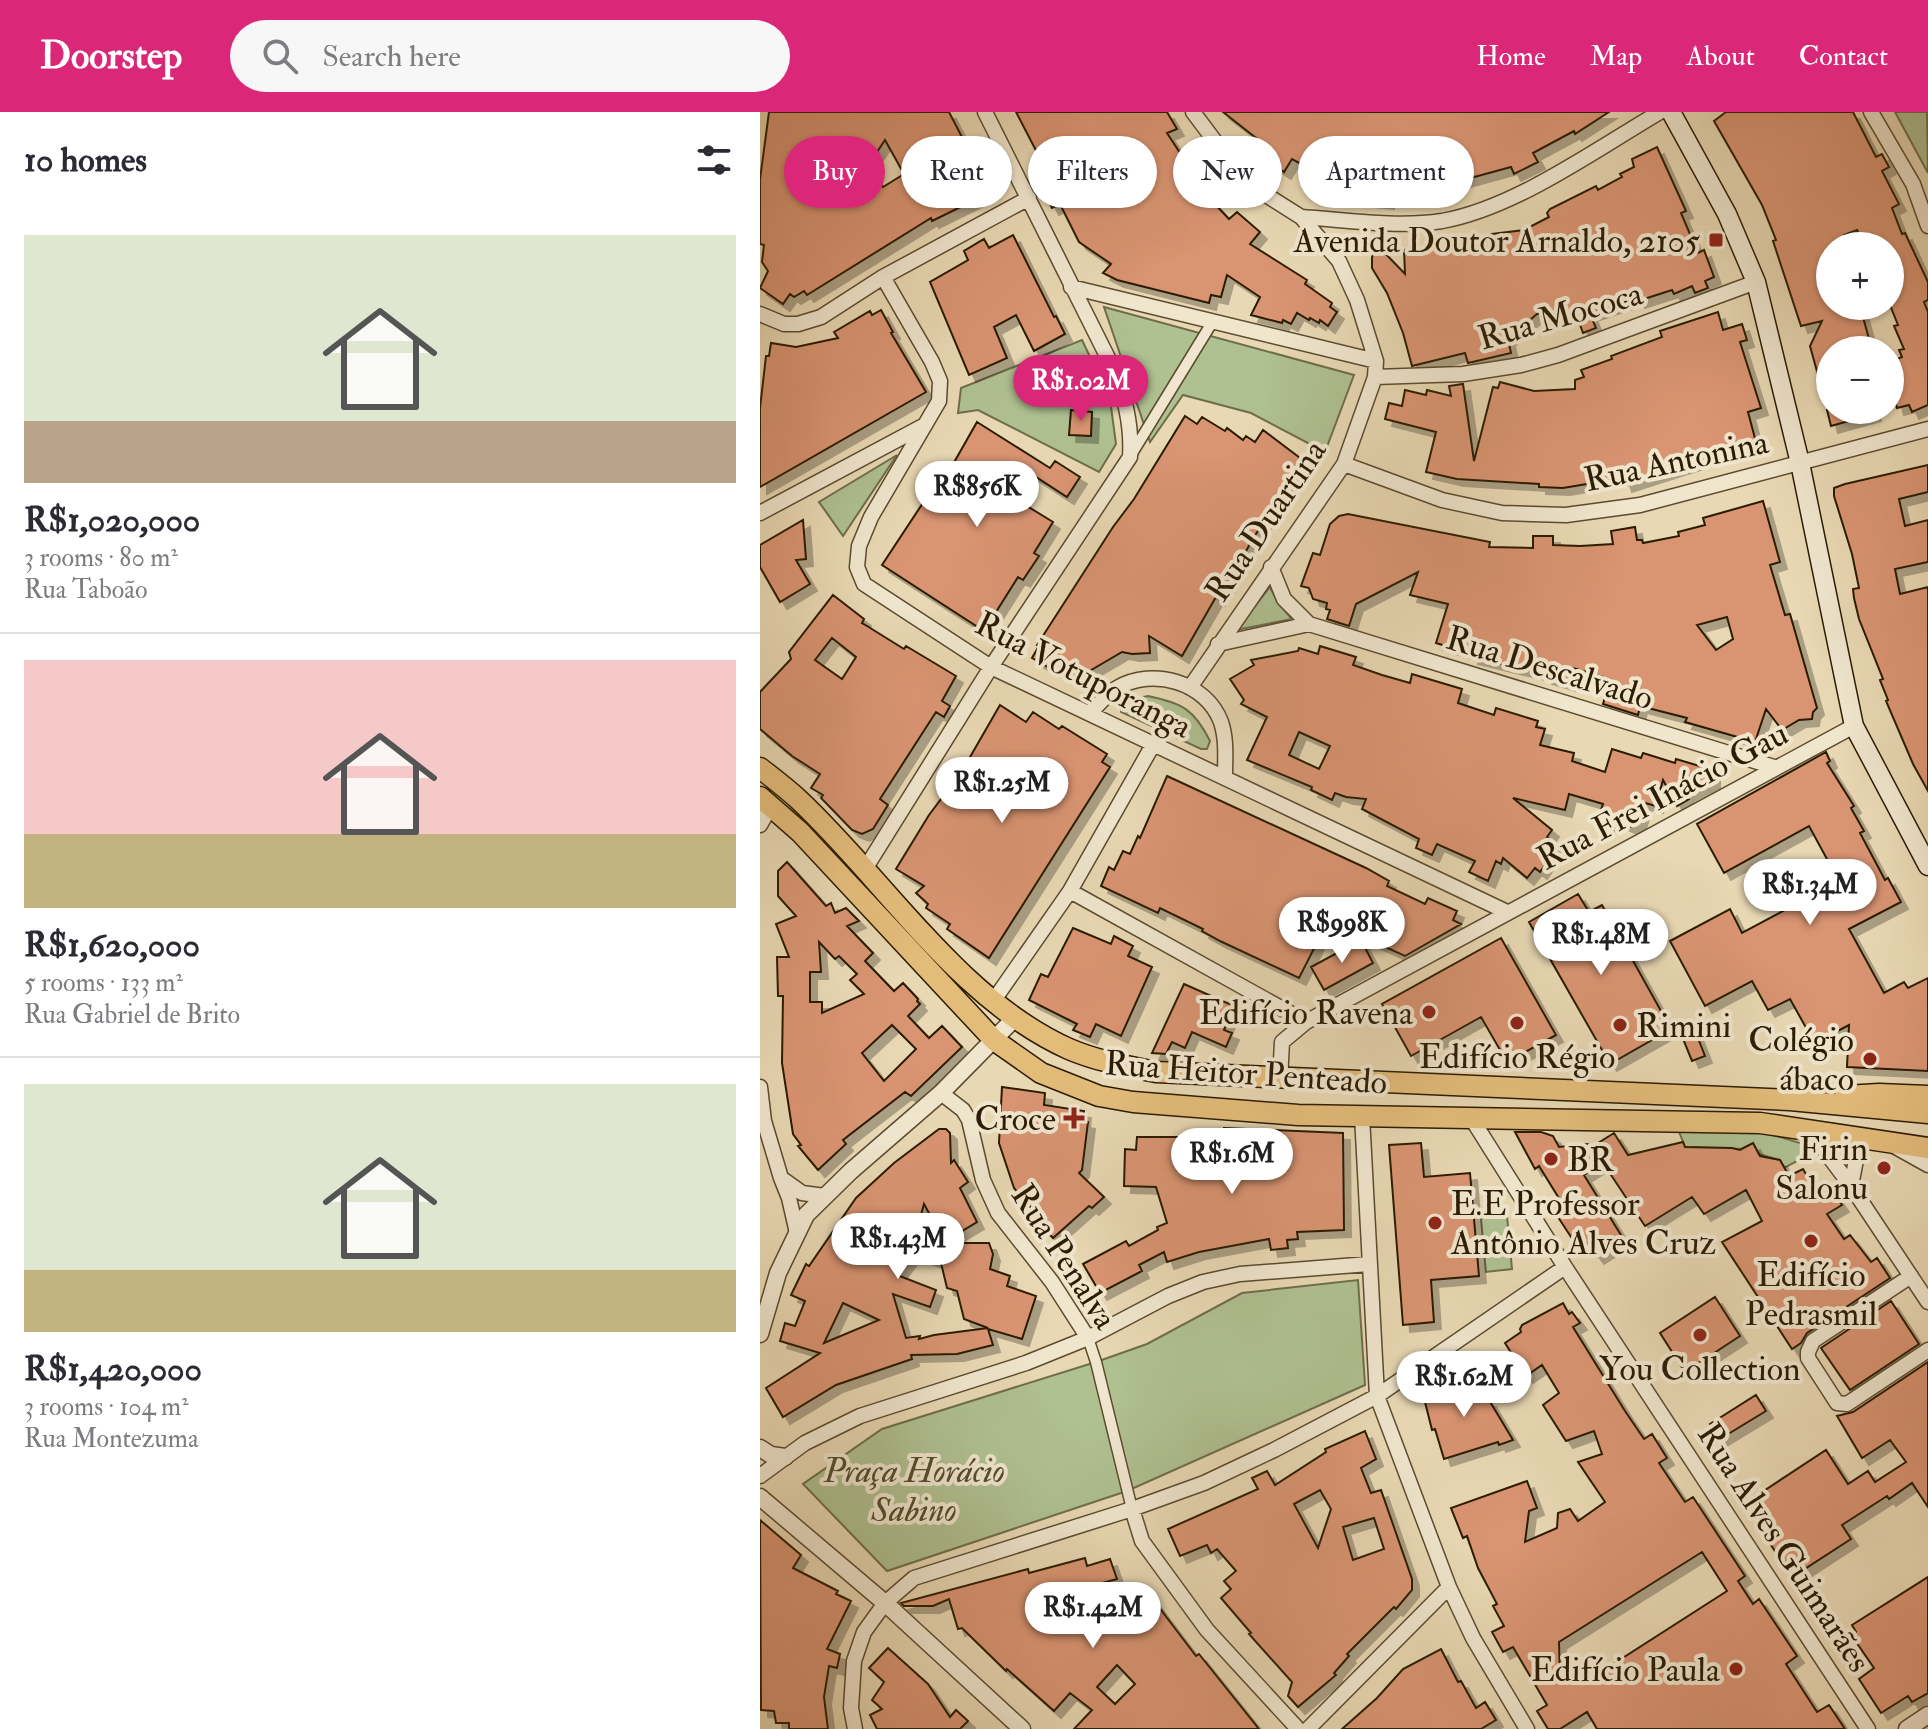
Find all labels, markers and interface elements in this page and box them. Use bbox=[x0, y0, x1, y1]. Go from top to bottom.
search box bbox=[230, 20, 790, 92]
text: Doorstep bbox=[40, 32, 182, 80]
icon: search bbox=[258, 34, 302, 78]
text: Search here bbox=[322, 38, 461, 75]
text: Home bbox=[1476, 39, 1546, 74]
text: Map bbox=[1590, 39, 1642, 74]
text: About bbox=[1686, 39, 1755, 74]
text: Contact bbox=[1799, 39, 1888, 74]
chip: Buy bbox=[784, 136, 885, 208]
chip: Rent bbox=[901, 136, 1012, 208]
chip: Filters bbox=[1028, 136, 1157, 208]
chip: New bbox=[1173, 136, 1282, 208]
chip: Apartment bbox=[1298, 136, 1474, 208]
icon: filters bbox=[692, 138, 736, 182]
text: 10 homes bbox=[24, 139, 147, 182]
place label: Avenida Doutor Arnaldo, 2105 bbox=[1293, 220, 1700, 263]
marker: Avenida Doutor Arnaldo, 2105 bbox=[1707, 231, 1725, 249]
map controls bbox=[1816, 232, 1904, 424]
button: + bbox=[1816, 232, 1904, 320]
street label: Rua Mococa bbox=[1473, 272, 1649, 360]
icon: home bbox=[308, 287, 452, 431]
button: − bbox=[1816, 336, 1904, 424]
pin: R$1.02M bbox=[1007, 355, 1155, 423]
text: R$1.02M bbox=[1031, 365, 1131, 397]
street label: Rua Antonina bbox=[1580, 421, 1773, 502]
street label: Rua Duartina bbox=[1196, 431, 1337, 610]
pin: R$856K bbox=[912, 461, 1042, 529]
text: R$856K bbox=[933, 471, 1021, 503]
text: R$1,020,000 bbox=[24, 499, 200, 542]
text: 3 rooms · 80 m² bbox=[24, 542, 178, 574]
text: Rua Taboão bbox=[24, 574, 148, 606]
street label: Rua Votuporanga bbox=[968, 602, 1200, 749]
street label: Rua Descalvado bbox=[1441, 617, 1658, 720]
icon: home bbox=[308, 712, 452, 856]
street label: Rua Frei Inácio Gau bbox=[1530, 712, 1795, 880]
pin: R$1.25M bbox=[928, 757, 1076, 825]
text: R$1.25M bbox=[953, 767, 1051, 799]
pin: R$1.34M bbox=[1736, 859, 1884, 927]
text: R$1.34M bbox=[1762, 869, 1858, 901]
pin: R$998K bbox=[1277, 897, 1407, 965]
text: R$998K bbox=[1297, 907, 1387, 939]
pin: R$1.48M bbox=[1527, 909, 1675, 977]
text: R$1.48M bbox=[1551, 919, 1651, 951]
text: R$1,620,000 bbox=[24, 924, 200, 967]
text: 5 rooms · 133 m² bbox=[24, 967, 183, 999]
place label: Edifício Ravena bbox=[1199, 992, 1414, 1035]
text: Rua Gabriel de Brito bbox=[24, 999, 240, 1031]
marker: Edifício Ravena bbox=[1420, 1003, 1438, 1021]
place label: Rimini bbox=[1636, 1005, 1731, 1048]
marker: Edifício Régio bbox=[1508, 1014, 1526, 1032]
marker: Rimini bbox=[1611, 1016, 1629, 1034]
place label: Colégio ábaco bbox=[1748, 1019, 1854, 1101]
place label: Edifício Régio bbox=[1419, 1036, 1615, 1079]
street label: Rua Heitor Penteado bbox=[1103, 1042, 1389, 1105]
marker: Colégio ábaco bbox=[1861, 1050, 1879, 1068]
place label: Croce bbox=[975, 1098, 1056, 1141]
marker: Croce bbox=[1063, 1107, 1085, 1129]
pin: R$1.6M bbox=[1167, 1128, 1297, 1196]
place label: Firin Salonu bbox=[1775, 1128, 1868, 1210]
icon: home bbox=[308, 1136, 452, 1280]
text: R$1.6M bbox=[1189, 1138, 1275, 1170]
place label: BR bbox=[1567, 1139, 1614, 1182]
marker: BR bbox=[1542, 1150, 1560, 1168]
marker: Firin Salonu bbox=[1875, 1159, 1893, 1177]
street label: Rua Penalva bbox=[1001, 1176, 1127, 1338]
place label: E.E Professor Antônio Alves Cruz bbox=[1450, 1183, 1716, 1265]
pin: R$1.43M bbox=[824, 1213, 972, 1281]
marker: E.E Professor Antônio Alves Cruz bbox=[1426, 1214, 1444, 1232]
text: R$1.43M bbox=[849, 1223, 947, 1255]
marker: Edifício Pedrasmil bbox=[1802, 1232, 1820, 1250]
place label: Edifício Pedrasmil bbox=[1745, 1254, 1877, 1336]
marker: You Collection bbox=[1691, 1326, 1709, 1344]
text: R$1,420,000 bbox=[24, 1348, 202, 1391]
place label: You Collection bbox=[1599, 1348, 1801, 1391]
pin: R$1.62M bbox=[1390, 1351, 1538, 1419]
text: R$1.62M bbox=[1414, 1361, 1514, 1393]
text: 3 rooms · 104 m² bbox=[24, 1391, 189, 1423]
street label: Rua Alves Guimarães bbox=[1687, 1415, 1880, 1680]
text: Rua Montezuma bbox=[24, 1423, 199, 1455]
park label: Praça Horácio Sabino bbox=[822, 1450, 1005, 1532]
pin: R$1.42M bbox=[1019, 1582, 1167, 1650]
text: R$1.42M bbox=[1043, 1592, 1143, 1624]
place label: Edifício Paula bbox=[1530, 1649, 1721, 1692]
marker: Edifício Paula bbox=[1727, 1660, 1745, 1678]

